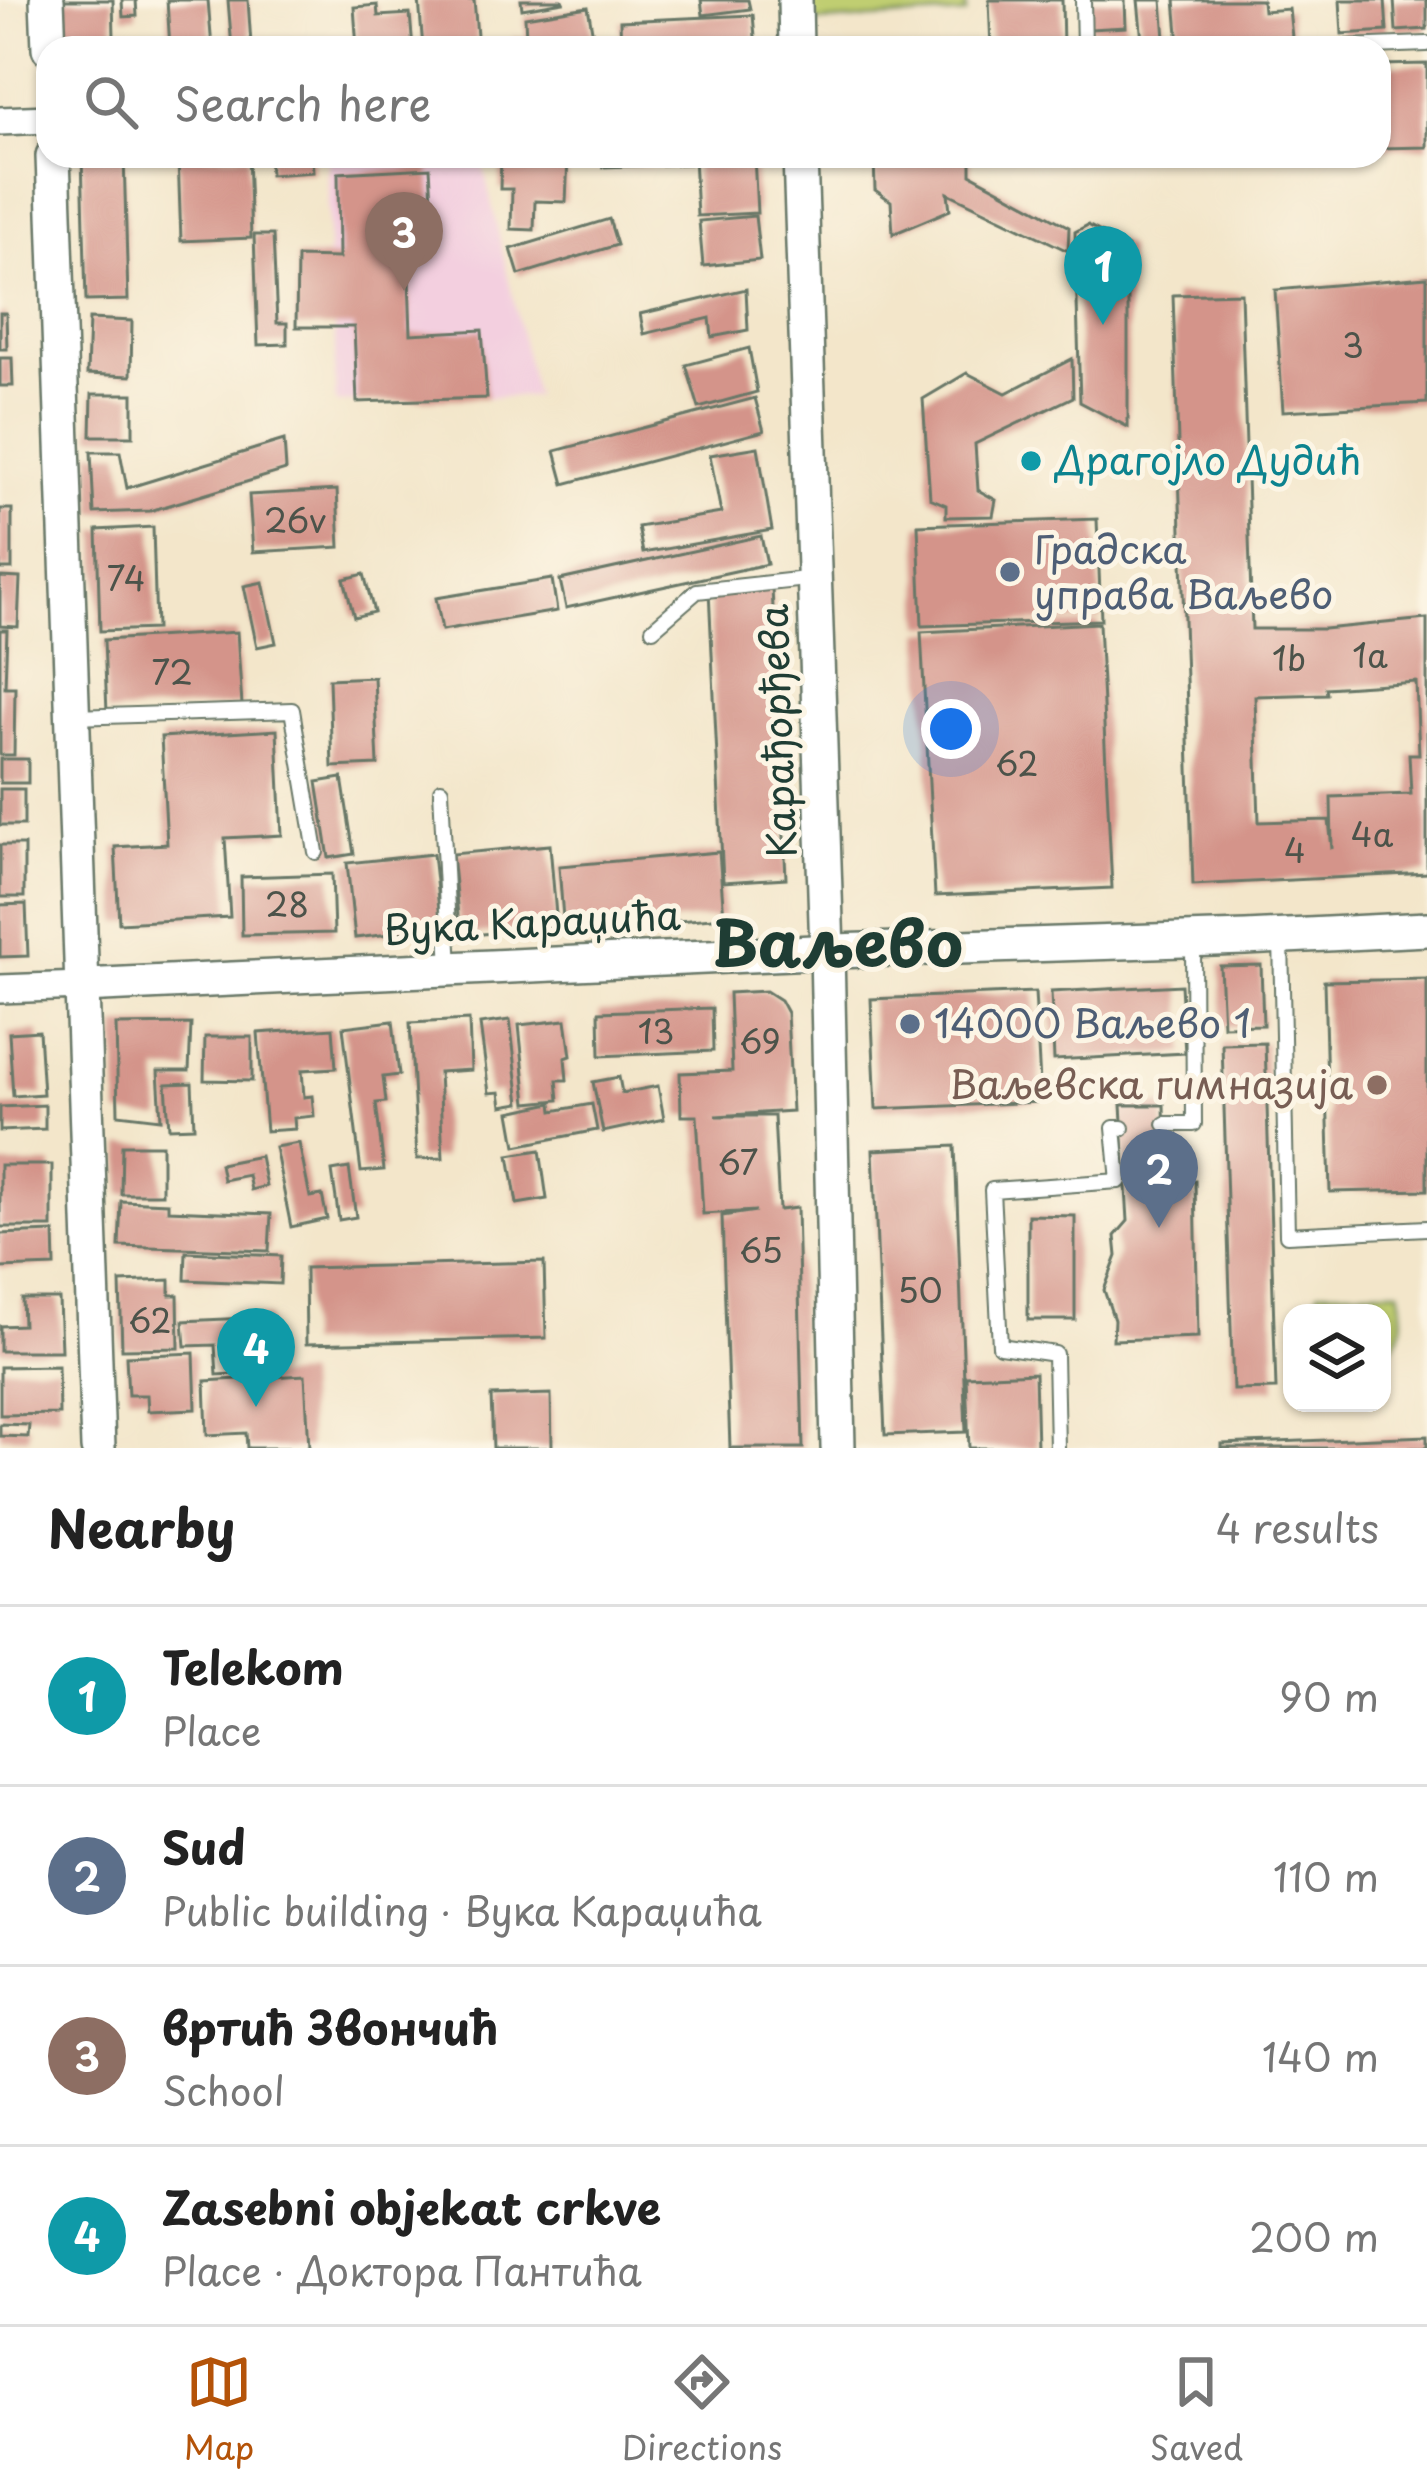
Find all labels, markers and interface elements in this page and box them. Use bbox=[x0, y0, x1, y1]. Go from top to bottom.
search box bbox=[36, 36, 1391, 168]
text: Search here bbox=[174, 68, 431, 136]
icon: search bbox=[78, 69, 144, 135]
pin: 3 bbox=[365, 192, 443, 291]
pin: 1 bbox=[1064, 226, 1142, 325]
house number: 3 bbox=[1342, 319, 1364, 369]
place label: Драгојло Дудић bbox=[1053, 429, 1361, 488]
marker: Драгојло Дудић bbox=[1018, 448, 1044, 474]
house number: 26v bbox=[264, 494, 326, 544]
place label: Градска управа Ваљево bbox=[1034, 518, 1333, 622]
house number: 74 bbox=[106, 552, 146, 602]
marker: Градска управа Ваљево bbox=[997, 559, 1023, 585]
street label: Карађорђева bbox=[742, 602, 809, 859]
house number: 1a bbox=[1352, 629, 1388, 679]
house number: 1b bbox=[1272, 632, 1306, 682]
house number: 72 bbox=[151, 646, 193, 696]
your location bbox=[921, 699, 981, 759]
house number: 62 bbox=[995, 737, 1039, 787]
house number: 4a bbox=[1351, 808, 1394, 858]
house number: 4 bbox=[1284, 824, 1306, 874]
house number: 28 bbox=[265, 878, 309, 928]
street label: Вука Караџића bbox=[382, 883, 682, 958]
district label: Ваљево bbox=[711, 893, 963, 988]
place label: 14000 Ваљево 1 bbox=[934, 992, 1251, 1051]
house number: 13 bbox=[638, 1005, 674, 1055]
marker: 14000 Ваљево 1 bbox=[897, 1011, 923, 1037]
house number: 69 bbox=[739, 1015, 781, 1065]
place label: Ваљевска гимназија bbox=[949, 1053, 1353, 1112]
marker: Ваљевска гимназија bbox=[1364, 1072, 1390, 1098]
pin: 2 bbox=[1120, 1129, 1198, 1228]
house number: 67 bbox=[718, 1136, 758, 1186]
house number: 65 bbox=[739, 1224, 783, 1274]
house number: 50 bbox=[897, 1264, 943, 1314]
house number: 62 bbox=[128, 1294, 172, 1344]
map controls bbox=[1283, 1304, 1391, 1412]
button: layers bbox=[1283, 1304, 1391, 1412]
pin: 4 bbox=[217, 1308, 295, 1407]
text: Nearby bbox=[48, 1488, 235, 1565]
text: 4 results bbox=[1216, 1497, 1379, 1556]
text: Telekom bbox=[162, 1632, 344, 1700]
text: 1 bbox=[78, 1666, 96, 1725]
text: 90 m bbox=[1279, 1666, 1379, 1725]
text: Place bbox=[162, 1700, 262, 1759]
text: Sud bbox=[162, 1812, 245, 1880]
text: 2 bbox=[73, 1846, 101, 1905]
text: 110 m bbox=[1273, 1846, 1379, 1905]
text: Public building · Вука Караџића bbox=[162, 1880, 762, 1939]
text: вртић Звончић bbox=[162, 1992, 498, 2060]
text: 3 bbox=[74, 2026, 100, 2085]
text: 140 m bbox=[1262, 2026, 1379, 2085]
text: School bbox=[162, 2060, 285, 2119]
text: Zasebni objekat crkve bbox=[162, 2172, 661, 2240]
text: 4 bbox=[74, 2206, 100, 2265]
text: 200 m bbox=[1249, 2206, 1379, 2265]
text: Place · Доктора Пантића bbox=[162, 2240, 642, 2299]
tab: Map bbox=[184, 2349, 254, 2471]
tab: Directions bbox=[622, 2349, 782, 2471]
tab: Saved bbox=[1150, 2349, 1243, 2471]

